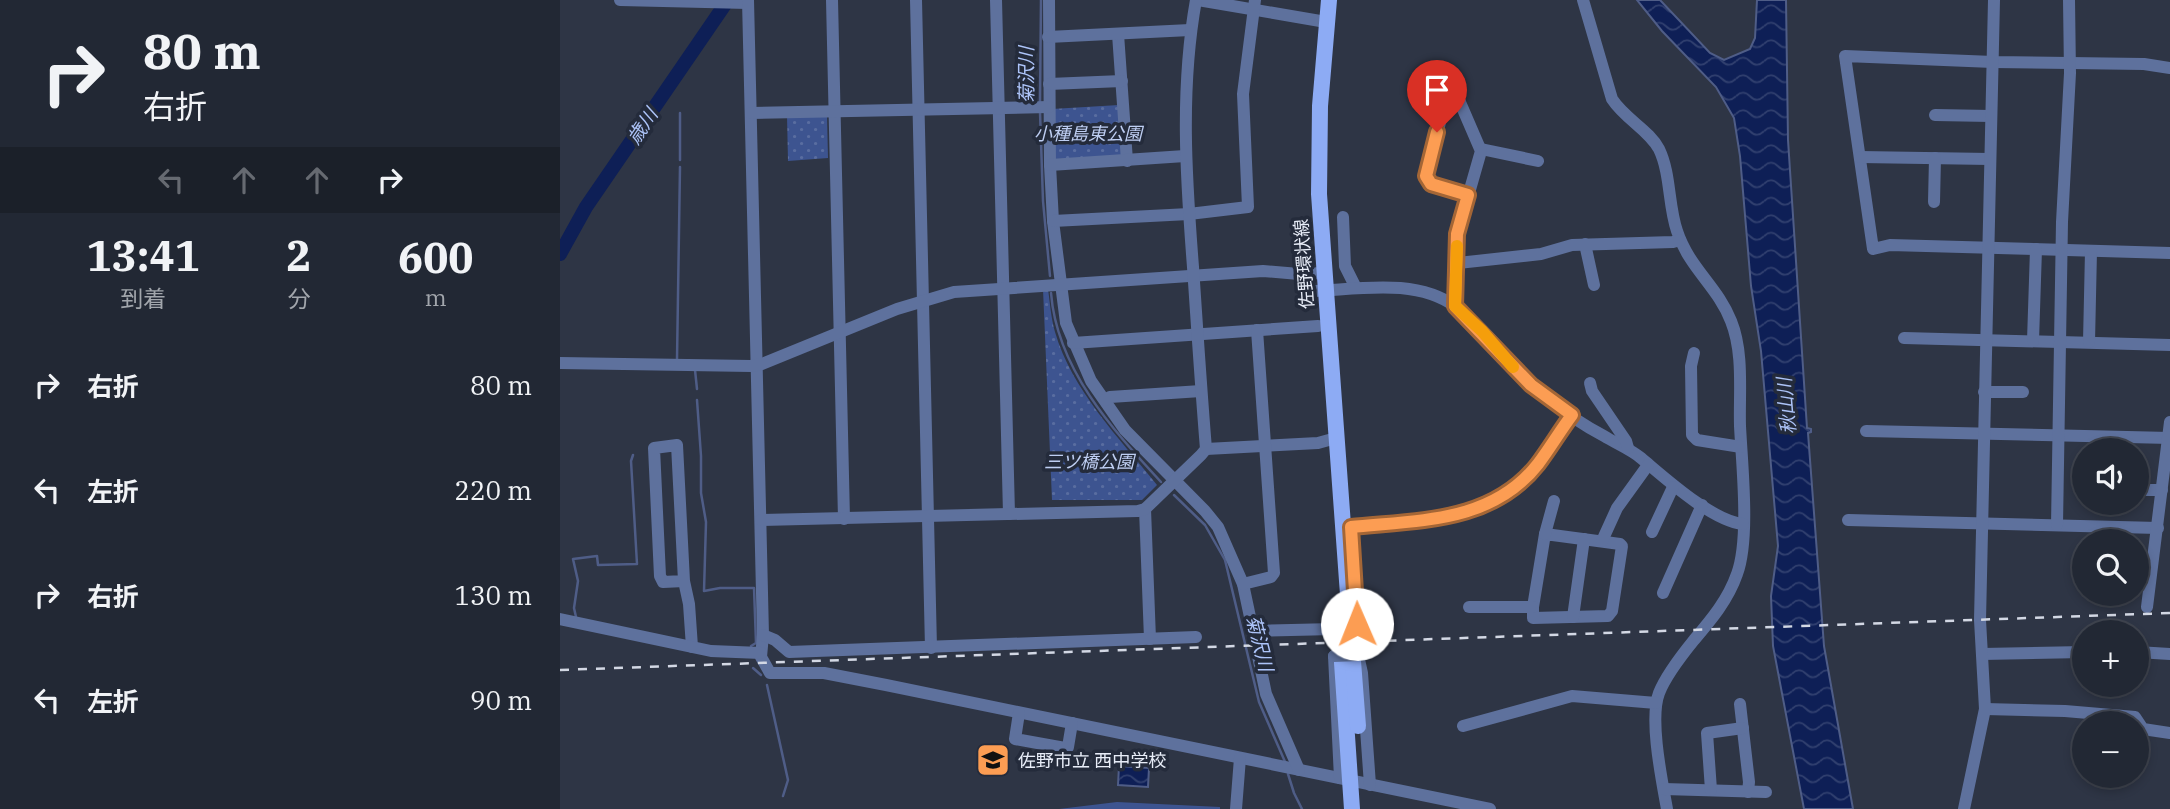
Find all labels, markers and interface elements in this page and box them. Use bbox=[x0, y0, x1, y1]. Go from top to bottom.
text: 80 m bbox=[143, 19, 261, 82]
icon: right bbox=[28, 28, 119, 119]
water label: 菊沢川 bbox=[1014, 45, 1038, 104]
pin bbox=[1407, 60, 1467, 132]
icon: arrive bbox=[1418, 71, 1456, 109]
text: 右折 bbox=[143, 85, 207, 127]
water label: 歳川 bbox=[621, 102, 664, 148]
park label: 小種島東公園 bbox=[1034, 122, 1145, 145]
icon: left bbox=[152, 161, 190, 199]
icon: ahead bbox=[225, 161, 263, 199]
icon: ahead bbox=[298, 161, 336, 199]
icon: right bbox=[371, 161, 409, 199]
street label: 佐野環状線 bbox=[1289, 218, 1319, 310]
text: 13:41 bbox=[86, 228, 200, 283]
text: 2 bbox=[286, 228, 312, 283]
text: 600 bbox=[398, 230, 474, 285]
text: m bbox=[425, 282, 447, 312]
text: 到着 bbox=[120, 283, 166, 313]
text: 分 bbox=[287, 283, 310, 313]
icon: right bbox=[28, 366, 66, 404]
text: 80 m bbox=[470, 368, 532, 402]
text: 右折 bbox=[87, 369, 139, 403]
water label: 秋山川 bbox=[1771, 375, 1800, 435]
map controls bbox=[2072, 438, 2149, 788]
button: sound bbox=[2072, 438, 2149, 515]
park label: 三ツ橋公園 bbox=[1044, 450, 1137, 473]
icon: left bbox=[28, 471, 66, 509]
text: 220 m bbox=[454, 473, 532, 507]
text: 左折 bbox=[87, 474, 139, 508]
button: search bbox=[2072, 529, 2149, 606]
icon: right bbox=[28, 576, 66, 614]
text: 130 m bbox=[454, 578, 532, 612]
text: 右折 bbox=[87, 579, 139, 613]
position arrow bbox=[1320, 587, 1394, 661]
water label: 菊沢川 bbox=[1241, 612, 1279, 675]
button: + bbox=[2072, 620, 2149, 697]
icon: left bbox=[28, 681, 66, 719]
text: 90 m bbox=[470, 683, 532, 717]
text: 左折 bbox=[87, 684, 139, 718]
button: − bbox=[2072, 711, 2149, 788]
school or university icon: 佐野市立 西中学校 bbox=[974, 741, 1012, 779]
place label: 佐野市立 西中学校 bbox=[1018, 749, 1166, 772]

